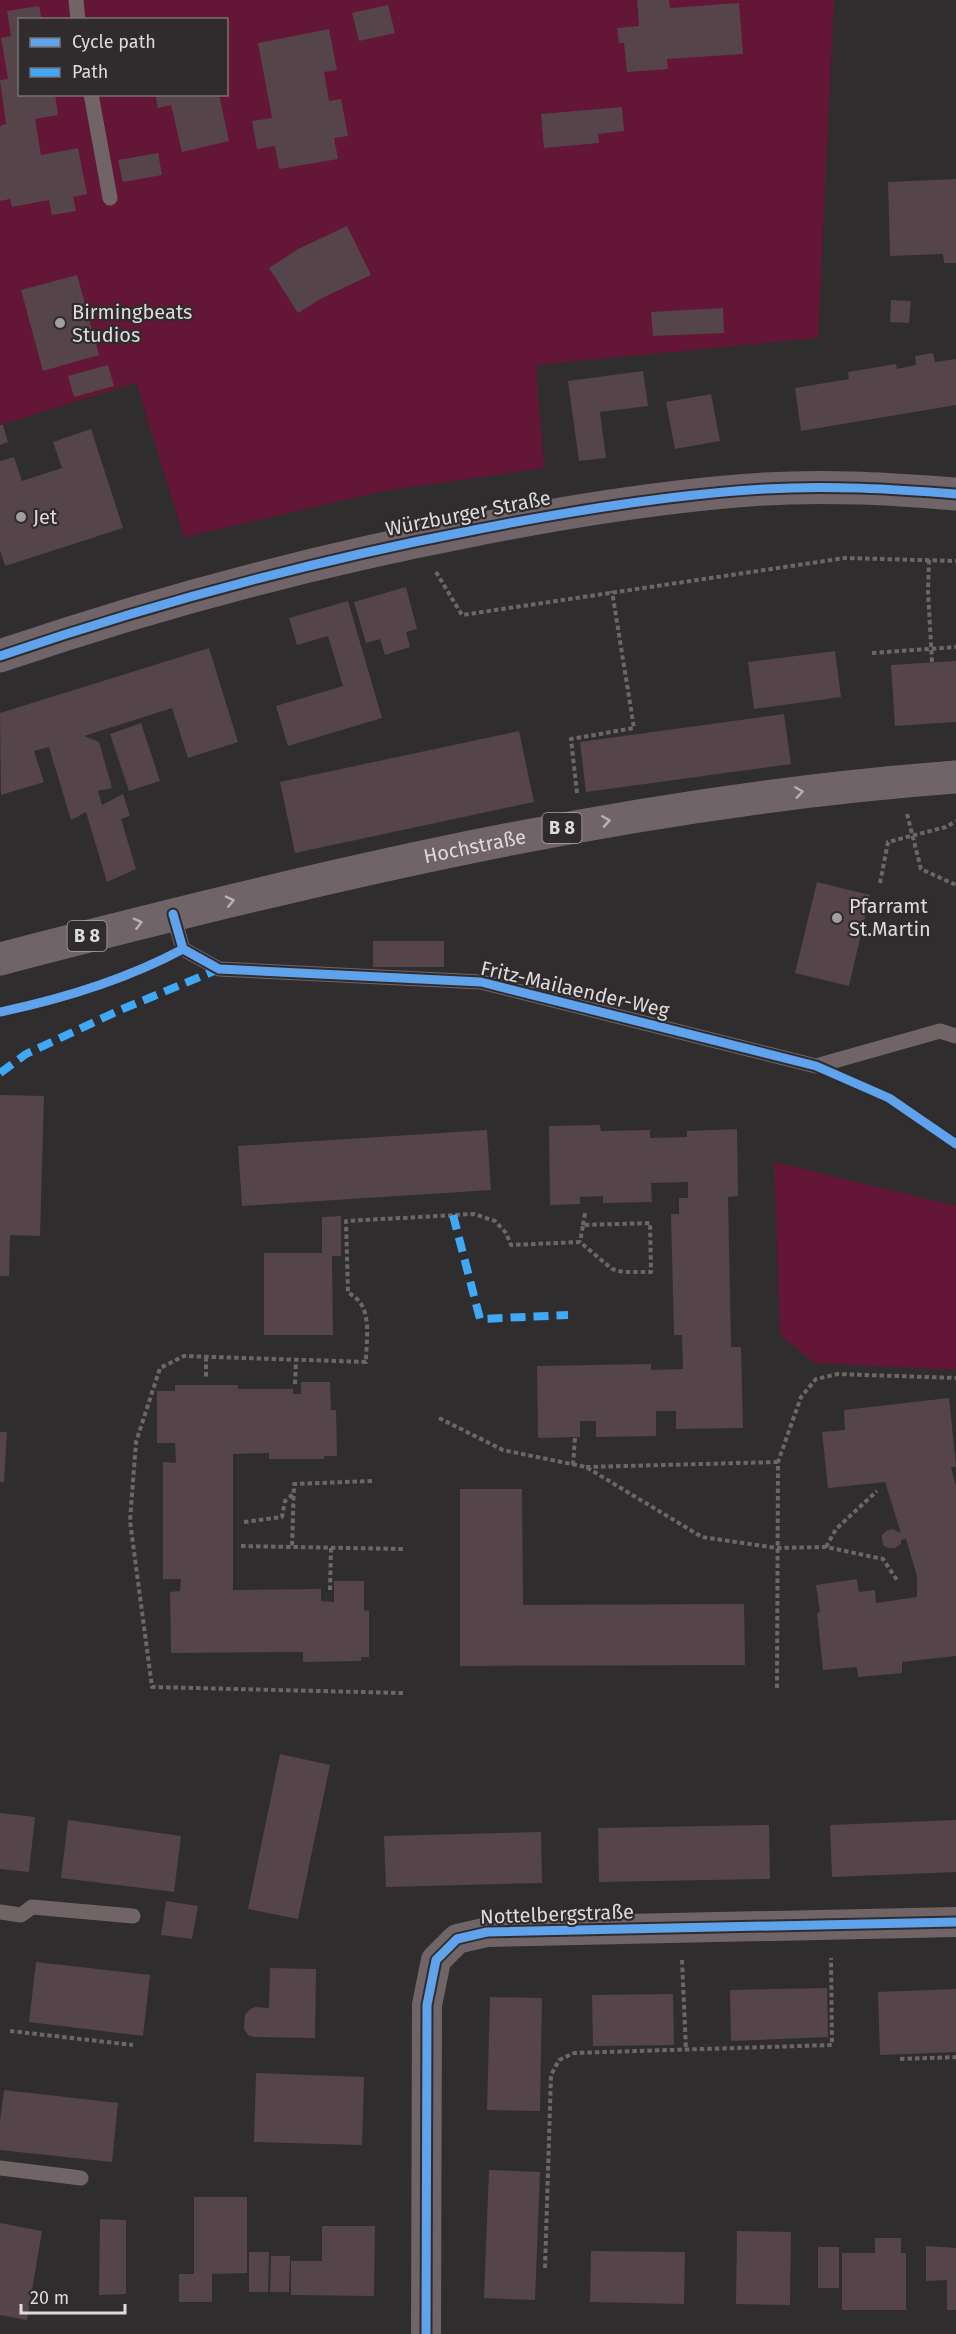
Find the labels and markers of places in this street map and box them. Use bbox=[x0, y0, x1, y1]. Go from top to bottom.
place label: Birmingbeats Studios bbox=[72, 300, 192, 347]
marker: Birmingbeats Studios bbox=[53, 316, 67, 330]
place label: Jet bbox=[33, 505, 58, 529]
marker: Jet bbox=[14, 510, 28, 524]
place label: Pfarramt St.Martin bbox=[849, 894, 931, 941]
marker: Pfarramt St.Martin bbox=[830, 911, 844, 925]

